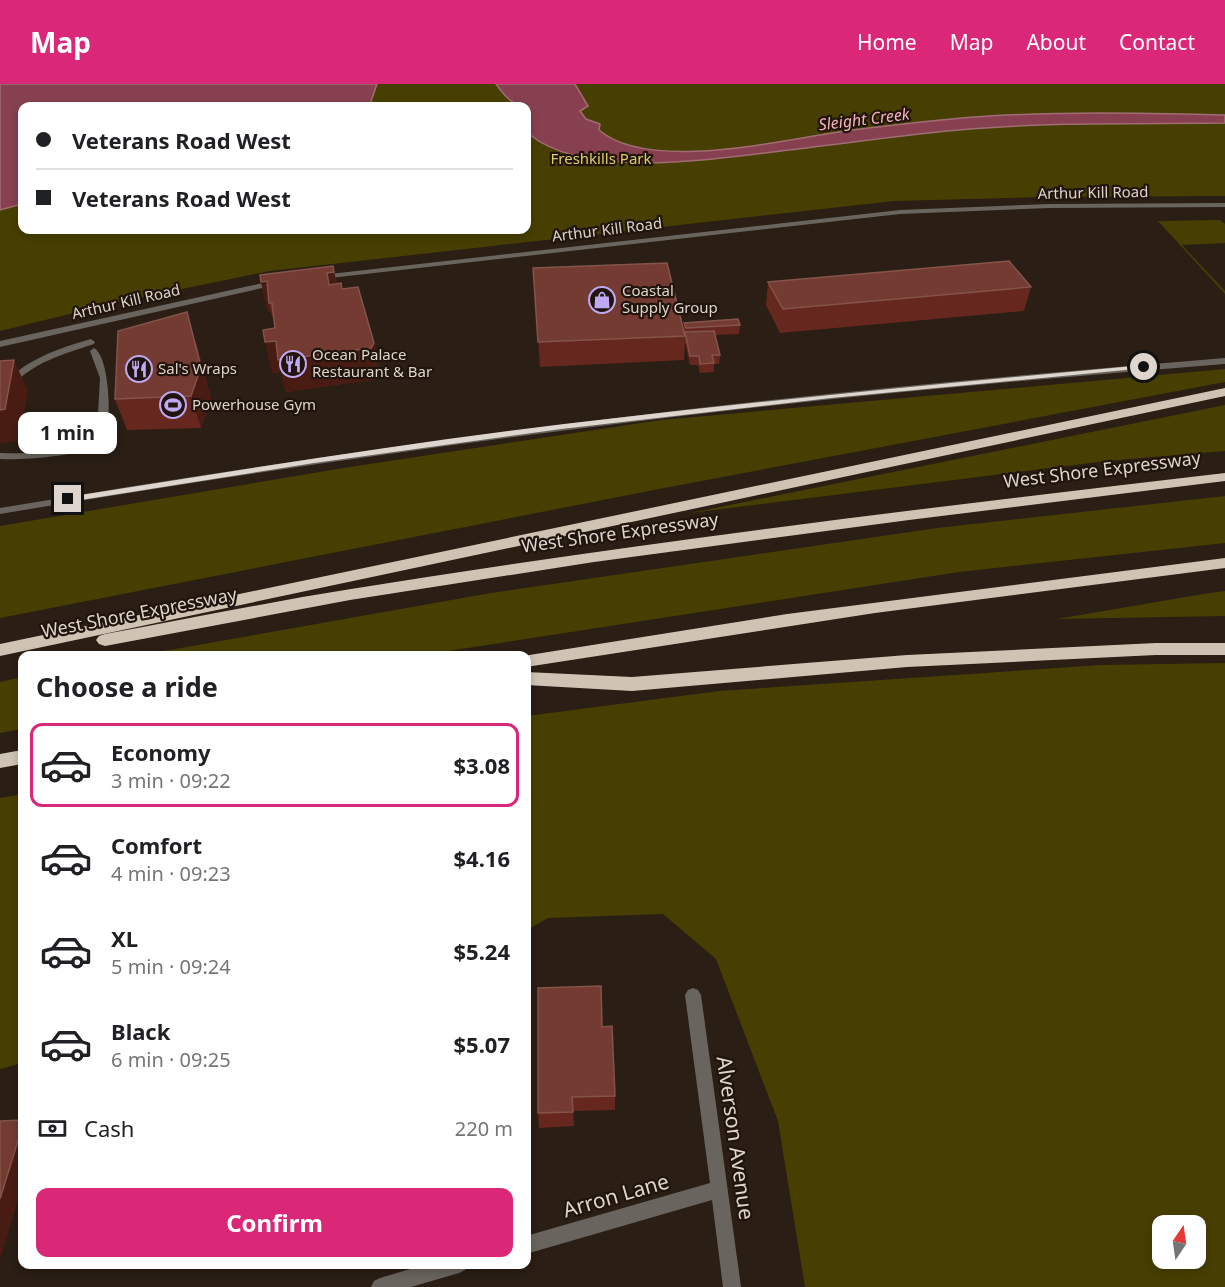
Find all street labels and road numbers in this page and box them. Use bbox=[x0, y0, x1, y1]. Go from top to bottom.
street label: Arthur Kill Road bbox=[1037, 181, 1148, 203]
street label: Arthur Kill Road bbox=[551, 212, 663, 246]
street label: Arthur Kill Road bbox=[70, 279, 182, 323]
street label: West Shore Expressway bbox=[1002, 445, 1203, 493]
street label: West Shore Expressway bbox=[520, 506, 721, 558]
street label: West Shore Expressway bbox=[39, 581, 239, 643]
street label: Alverson Avenue bbox=[711, 1054, 761, 1221]
street label: Arron Lane bbox=[559, 1167, 672, 1224]

